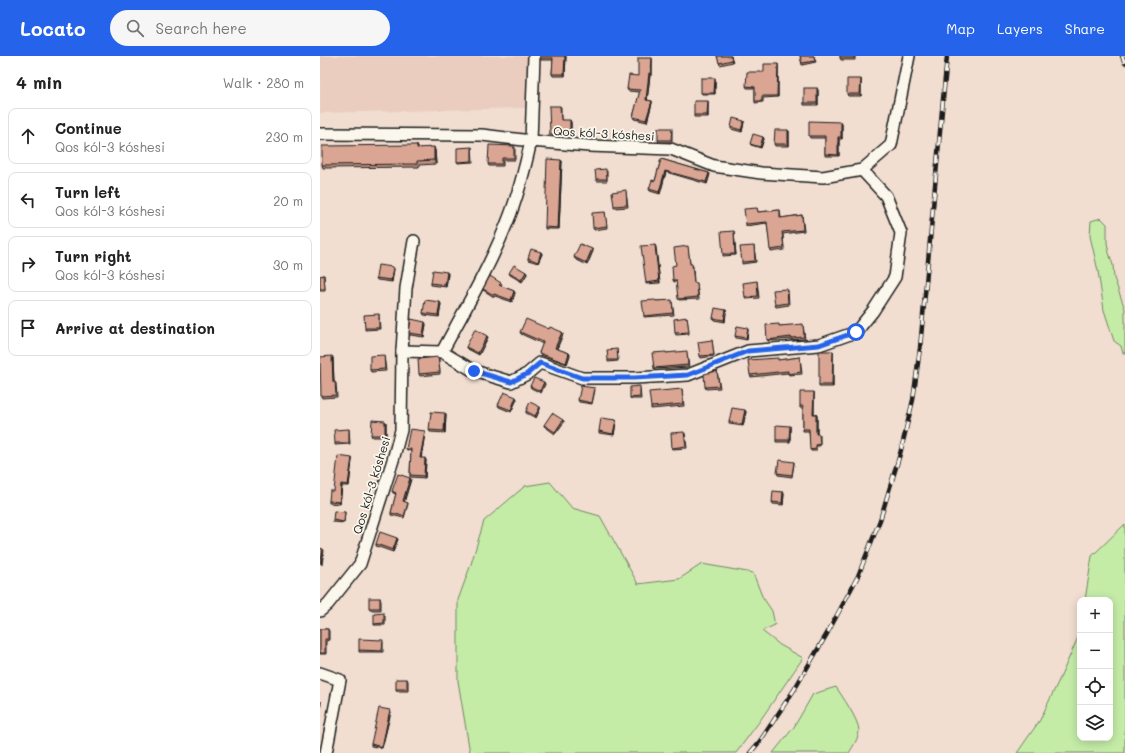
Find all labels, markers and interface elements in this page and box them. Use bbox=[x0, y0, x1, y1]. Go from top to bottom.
search box bbox=[110, 10, 390, 46]
text: Locato bbox=[20, 16, 86, 41]
icon: search bbox=[124, 17, 146, 39]
text: Search here bbox=[156, 18, 247, 38]
text: Map bbox=[946, 19, 975, 38]
text: Layers bbox=[997, 19, 1043, 38]
text: Share bbox=[1065, 19, 1105, 38]
text: 4 min bbox=[16, 71, 62, 93]
text: Walk · 280 m bbox=[223, 74, 304, 91]
text: Continue bbox=[55, 118, 122, 138]
street label: Qos kól-3 kóshesi bbox=[553, 122, 655, 144]
icon: ahead bbox=[17, 125, 39, 147]
text: 230 m bbox=[266, 128, 303, 145]
text: Qos kól-3 kóshesi bbox=[55, 138, 165, 155]
text: Turn left bbox=[55, 182, 120, 202]
icon: left bbox=[17, 189, 39, 211]
text: 20 m bbox=[273, 192, 303, 209]
text: Qos kól-3 kóshesi bbox=[55, 202, 165, 219]
text: Turn right bbox=[55, 246, 132, 266]
icon: right bbox=[17, 253, 39, 275]
text: 30 m bbox=[273, 256, 303, 273]
text: Qos kól-3 kóshesi bbox=[55, 266, 165, 283]
icon: arrive bbox=[17, 317, 39, 339]
text: Arrive at destination bbox=[55, 318, 215, 338]
route start bbox=[847, 323, 865, 341]
route end bbox=[465, 362, 483, 380]
street label: Qos kól-3 kóshesi bbox=[348, 434, 394, 536]
map controls bbox=[1077, 597, 1113, 741]
button: + bbox=[1077, 597, 1113, 633]
button: − bbox=[1077, 633, 1113, 669]
button: locate bbox=[1077, 669, 1113, 705]
button: layers bbox=[1077, 705, 1113, 741]

